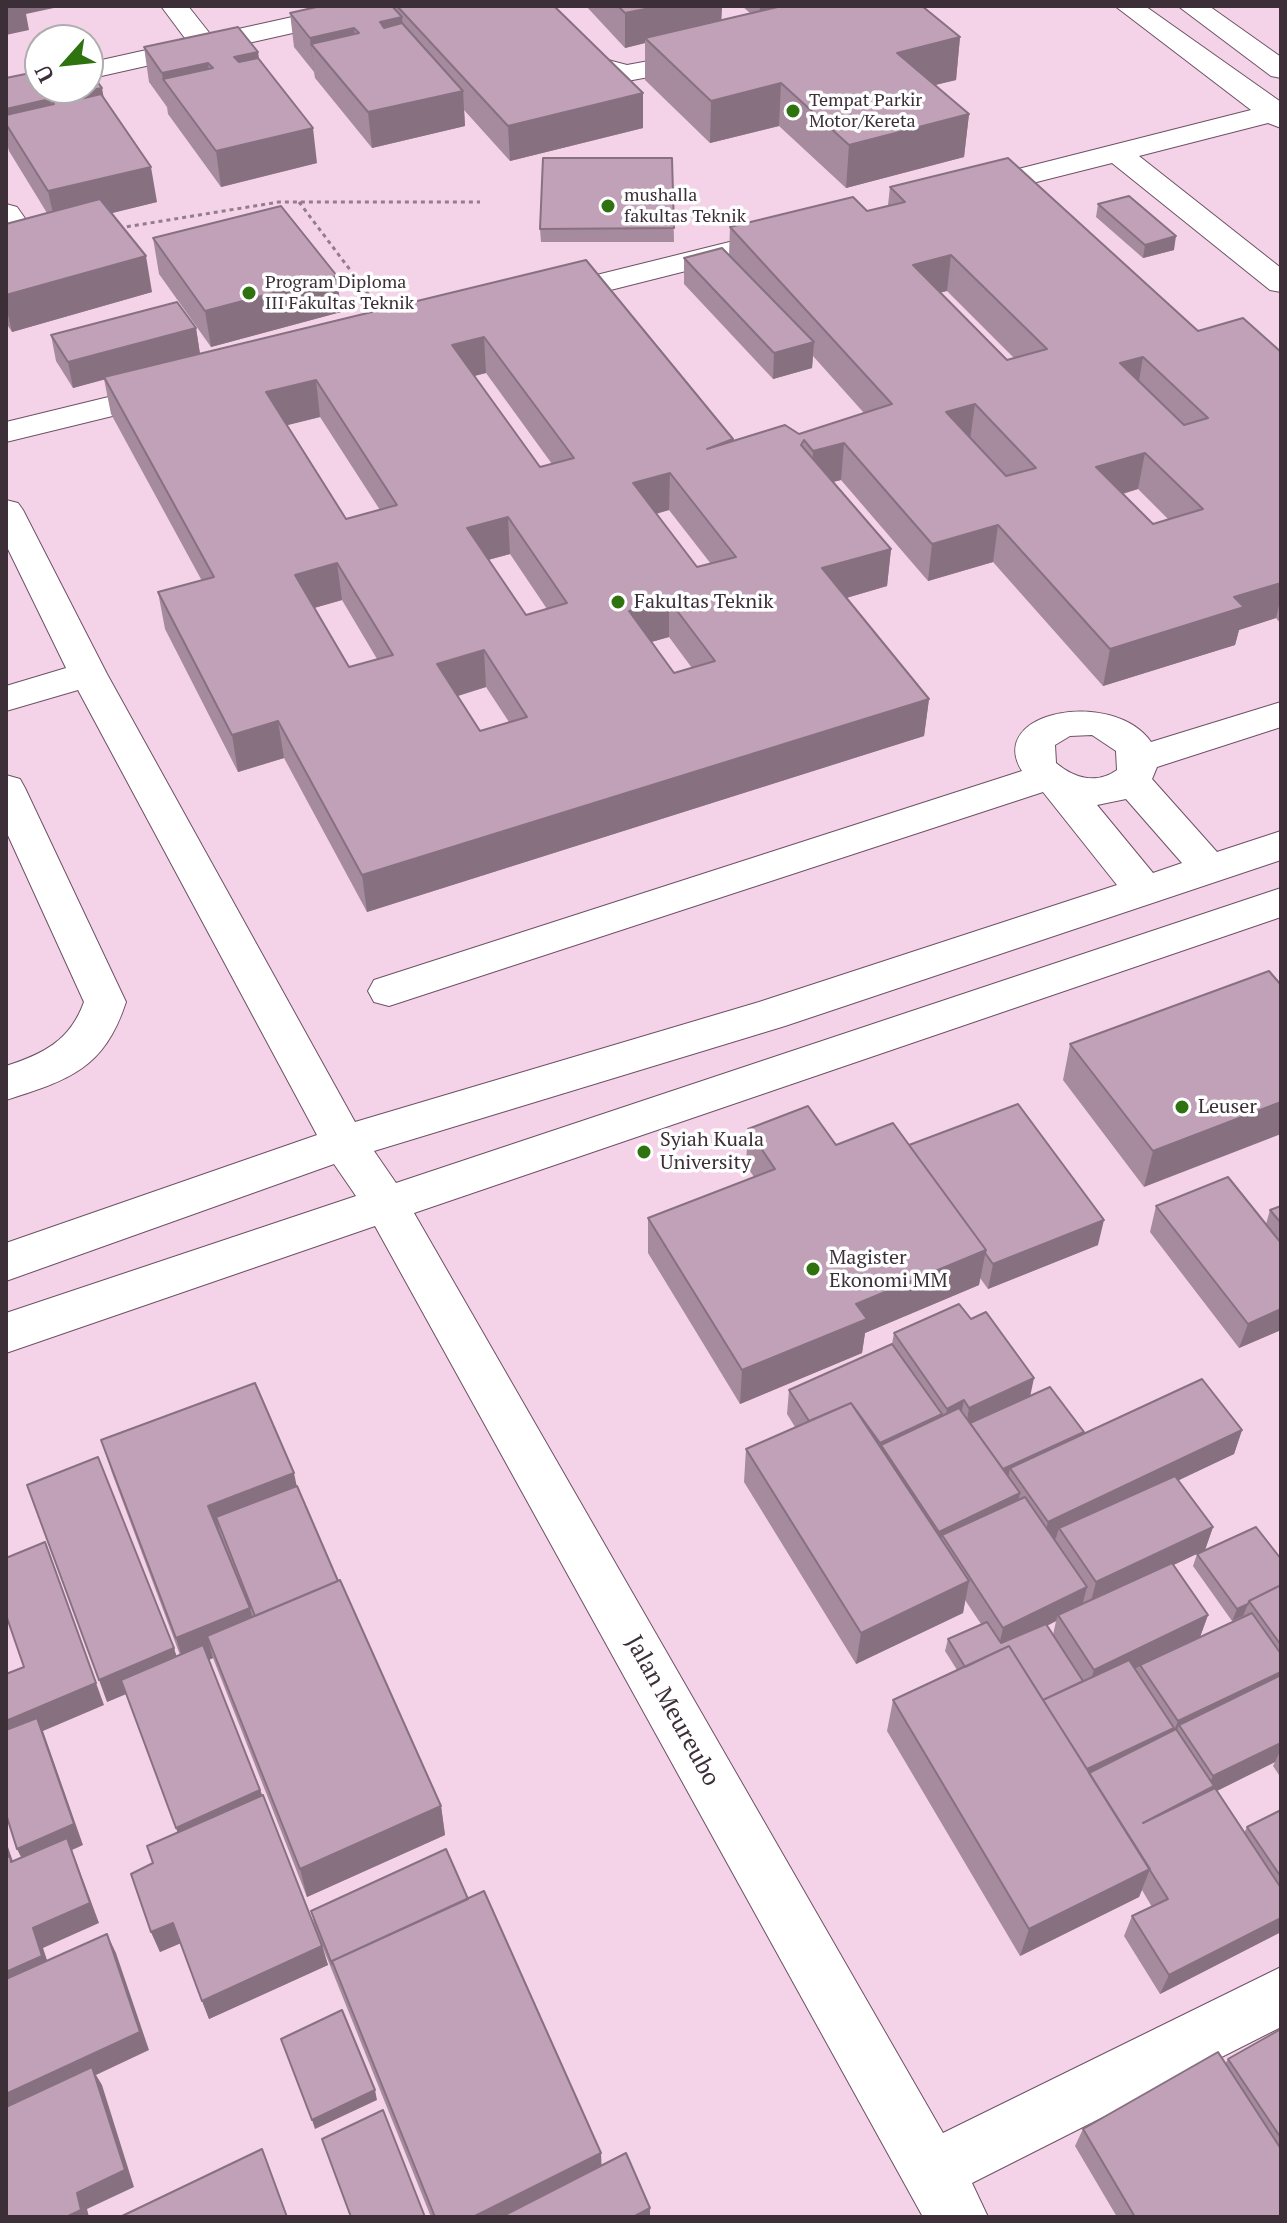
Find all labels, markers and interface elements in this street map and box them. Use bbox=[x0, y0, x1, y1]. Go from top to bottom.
north arrow bbox=[24, 24, 104, 104]
text: U bbox=[27, 61, 60, 88]
place label: Tempat Parkir Motor/Kereta bbox=[809, 90, 922, 132]
marker: Tempat Parkir Motor/Kereta bbox=[784, 102, 802, 120]
place label: mushalla fakultas Teknik bbox=[624, 185, 746, 228]
marker: mushalla fakultas Teknik bbox=[599, 197, 617, 215]
place label: Program Diploma III Fakultas Teknik bbox=[265, 272, 414, 314]
marker: Program Diploma III Fakultas Teknik bbox=[240, 284, 258, 302]
place label: Fakultas Teknik bbox=[634, 590, 774, 614]
marker: Fakultas Teknik bbox=[609, 593, 627, 611]
place label: Leuser bbox=[1198, 1095, 1257, 1119]
marker: Leuser bbox=[1173, 1098, 1191, 1116]
place label: Syiah Kuala University bbox=[660, 1128, 764, 1175]
marker: Syiah Kuala University bbox=[635, 1143, 653, 1161]
place label: Magister Ekonomi MM bbox=[829, 1246, 948, 1293]
marker: Magister Ekonomi MM bbox=[804, 1260, 822, 1278]
street label: Jalan Meureubo bbox=[619, 1631, 725, 1791]

